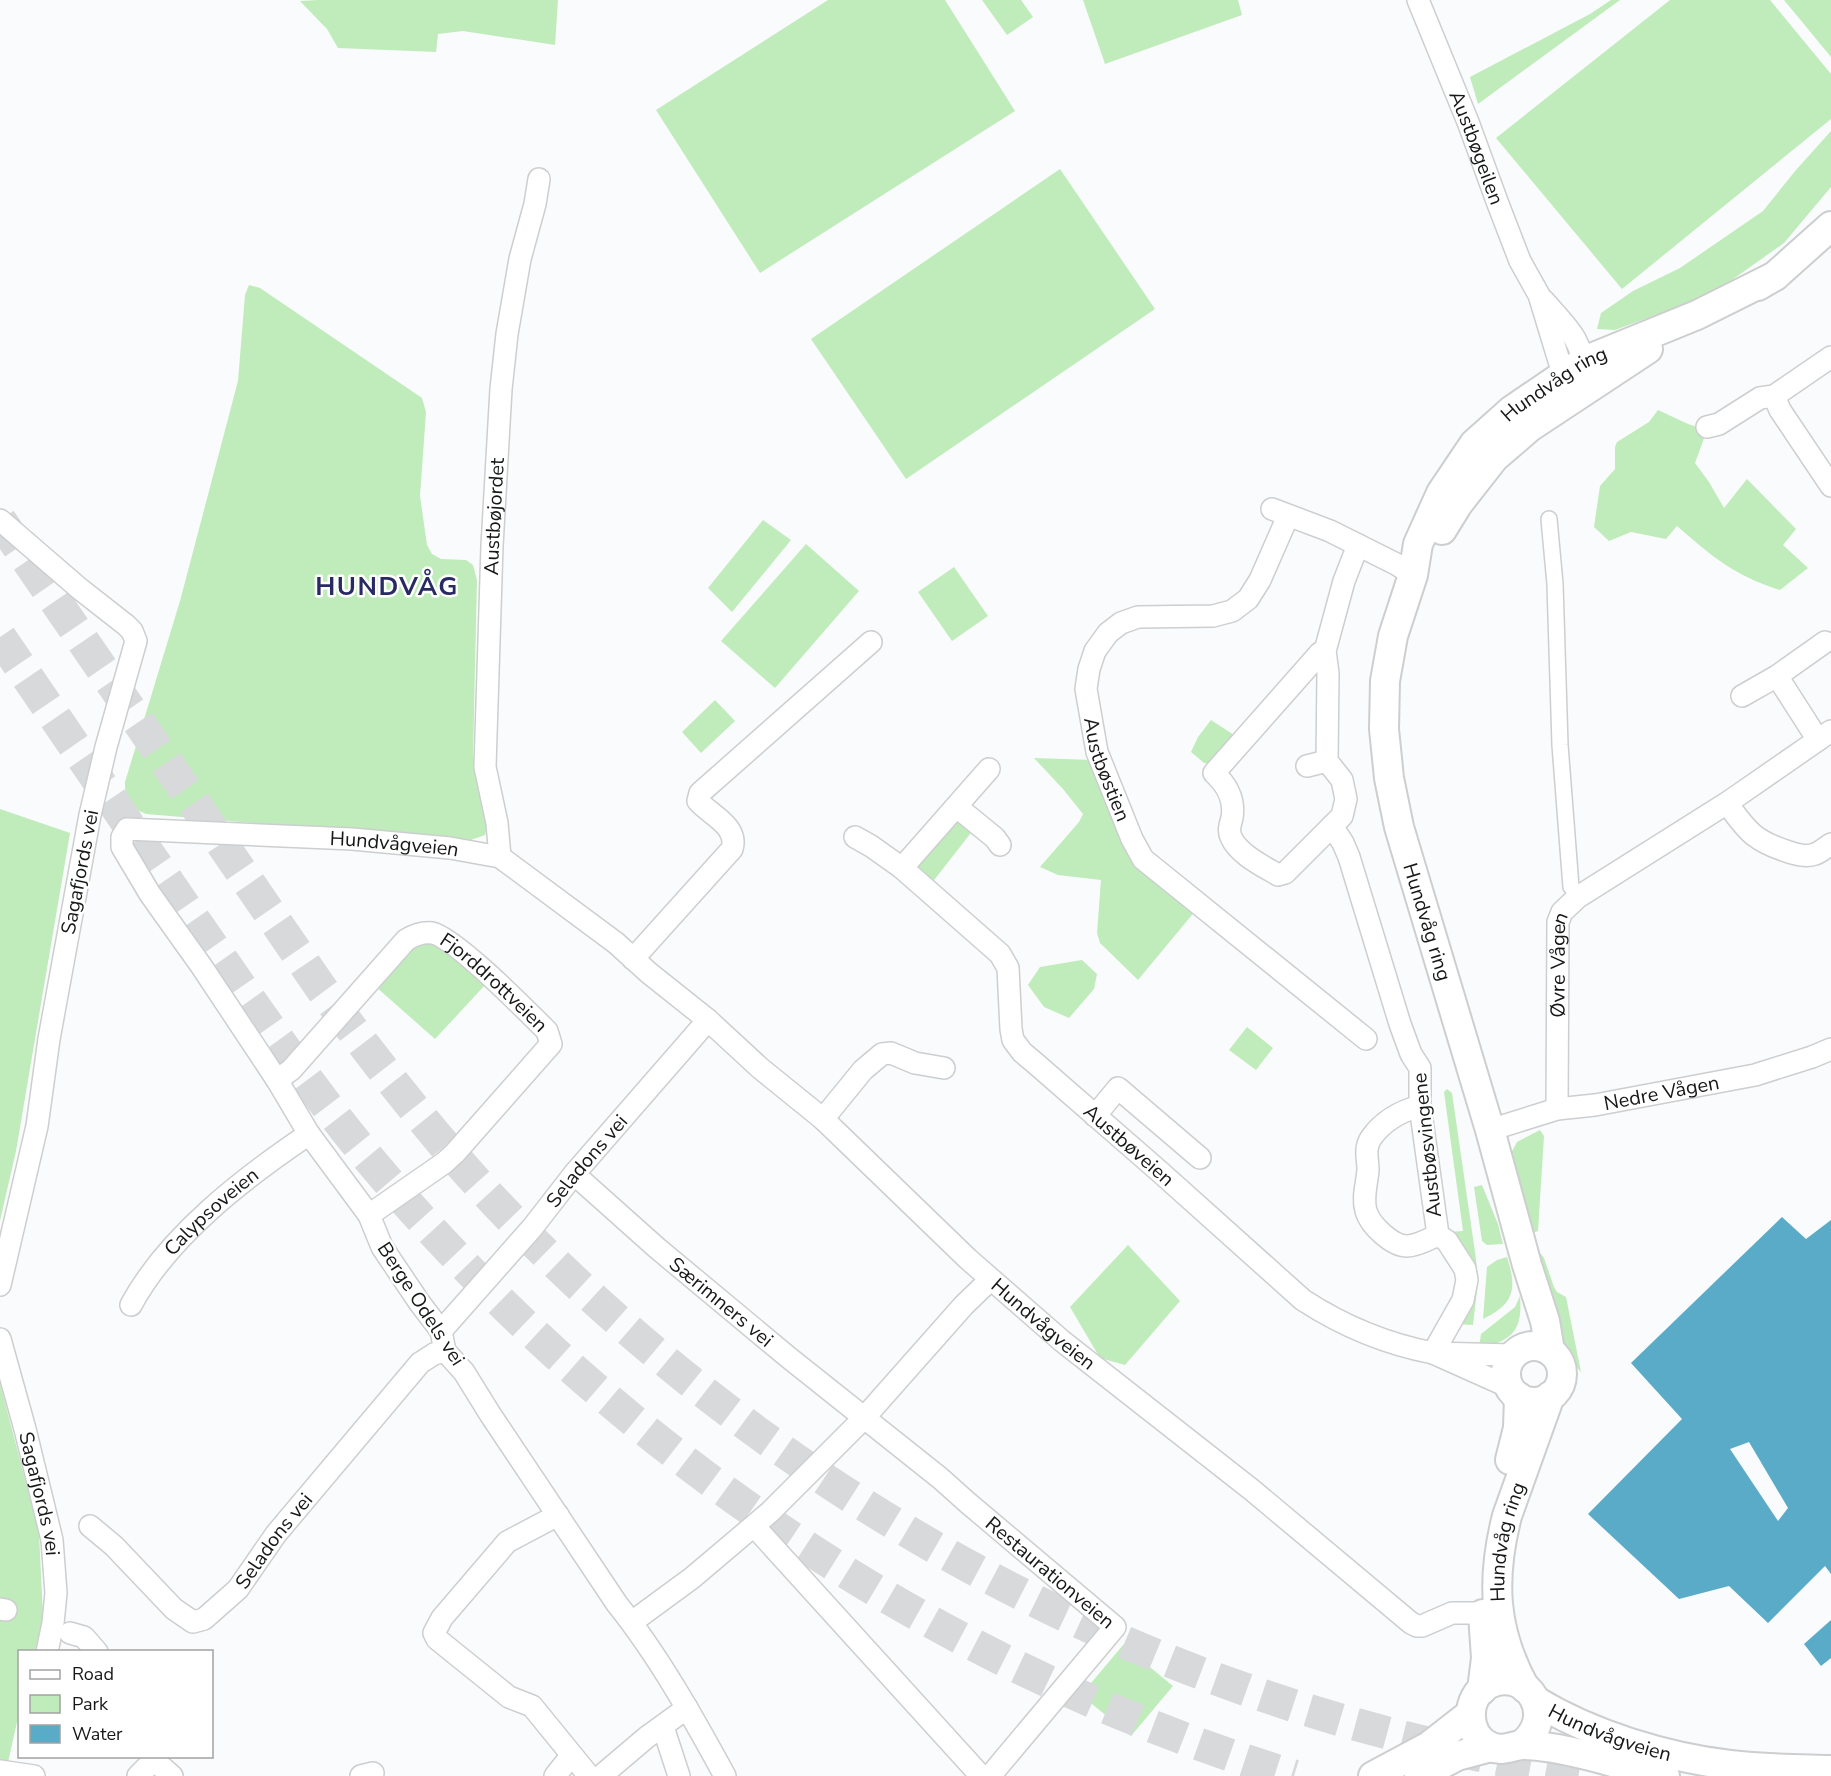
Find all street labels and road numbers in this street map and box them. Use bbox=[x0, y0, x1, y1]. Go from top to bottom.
street label: Austbøgeilen bbox=[1443, 86, 1511, 208]
street label: Hundvåg ring bbox=[1495, 340, 1611, 428]
street label: Austbøjordet bbox=[478, 456, 511, 576]
street label: Austbøstien bbox=[1078, 715, 1137, 825]
street label: Sagafjords vei bbox=[55, 807, 105, 937]
street label: Hundvågveien bbox=[329, 825, 461, 863]
street label: Hundvåg ring bbox=[1396, 860, 1458, 984]
street label: Øvre Vågen bbox=[1544, 908, 1574, 1018]
street label: Fjorddrottveien bbox=[435, 926, 554, 1038]
street label: Nedre Vågen bbox=[1601, 1069, 1721, 1117]
street label: Austbøsvingene bbox=[1406, 1071, 1448, 1219]
street label: Austbøveien bbox=[1078, 1098, 1180, 1192]
street label: Seladons vei bbox=[540, 1108, 633, 1213]
street label: Calypsoveien bbox=[158, 1161, 264, 1261]
street label: Berge Odels vei bbox=[371, 1237, 471, 1371]
street label: Særimners vei bbox=[664, 1250, 779, 1353]
street label: Hundvågveien bbox=[985, 1272, 1101, 1376]
street label: Sagafjords vei bbox=[13, 1429, 67, 1557]
street label: Hundvåg ring bbox=[1484, 1478, 1532, 1602]
street label: Seladons vei bbox=[229, 1487, 319, 1594]
street label: Restaurationveien bbox=[980, 1510, 1121, 1635]
street label: Hundvågveien bbox=[1544, 1697, 1674, 1767]

